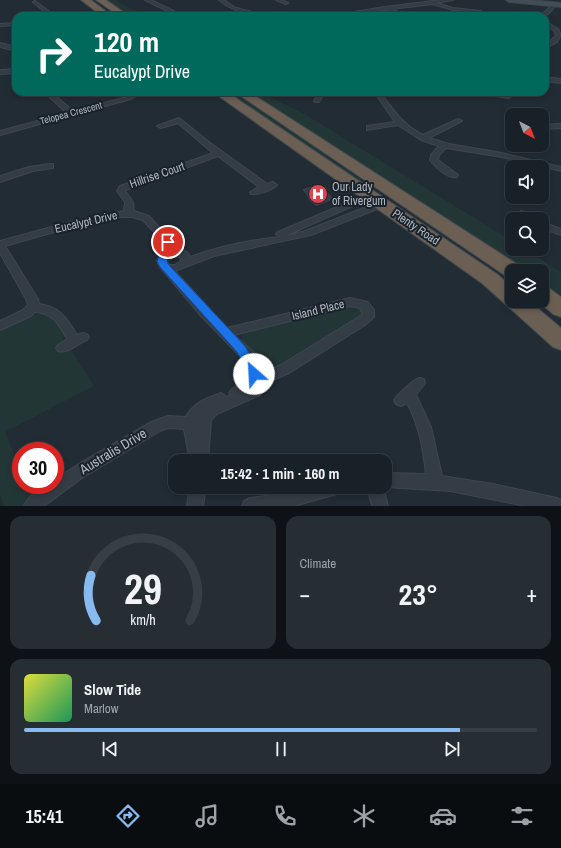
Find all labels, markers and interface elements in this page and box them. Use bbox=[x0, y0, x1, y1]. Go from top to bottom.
text: 120 m bbox=[94, 23, 159, 61]
icon: right bbox=[28, 28, 80, 80]
text: Eucalypt Drive bbox=[94, 59, 190, 84]
street label: Telopea Crescent bbox=[38, 98, 104, 128]
north arrow bbox=[505, 108, 549, 152]
map controls bbox=[505, 108, 549, 308]
street label: Hillrise Court bbox=[127, 158, 187, 192]
button: sound bbox=[505, 160, 549, 204]
place label: Our Lady of Rivergum bbox=[332, 179, 386, 209]
hospital icon: Our Lady of Rivergum bbox=[307, 183, 329, 205]
street label: Plenty Road bbox=[389, 205, 443, 249]
street label: Eucalypt Drive bbox=[53, 207, 119, 237]
button: search bbox=[505, 212, 549, 256]
pin bbox=[151, 225, 185, 259]
icon: arrive bbox=[157, 231, 179, 253]
button: layers bbox=[505, 264, 549, 308]
street label: Island Place bbox=[290, 296, 346, 324]
position arrow bbox=[233, 353, 275, 395]
street label: Australis Drive bbox=[75, 424, 150, 479]
speed limit sign: 30 bbox=[12, 442, 64, 494]
text: 15:42 · 1 min · 160 m bbox=[221, 463, 339, 484]
text: Climate bbox=[300, 555, 336, 572]
text: 29 bbox=[124, 560, 162, 616]
text: 23° bbox=[399, 574, 438, 614]
text: − bbox=[300, 579, 310, 609]
text: + bbox=[526, 579, 537, 609]
text: km/h bbox=[130, 609, 155, 628]
text: Slow Tide bbox=[84, 679, 141, 700]
text: Marlow bbox=[84, 700, 118, 717]
icon: previous bbox=[99, 738, 121, 760]
icon: pause bbox=[270, 738, 292, 760]
icon: next bbox=[441, 738, 463, 760]
icon: directions bbox=[114, 802, 142, 830]
icon: music bbox=[193, 802, 221, 830]
icon: phone bbox=[271, 802, 299, 830]
icon: climate bbox=[350, 802, 378, 830]
icon: car bbox=[429, 802, 457, 830]
icon: filters bbox=[508, 802, 536, 830]
text: 15:41 bbox=[25, 804, 63, 829]

